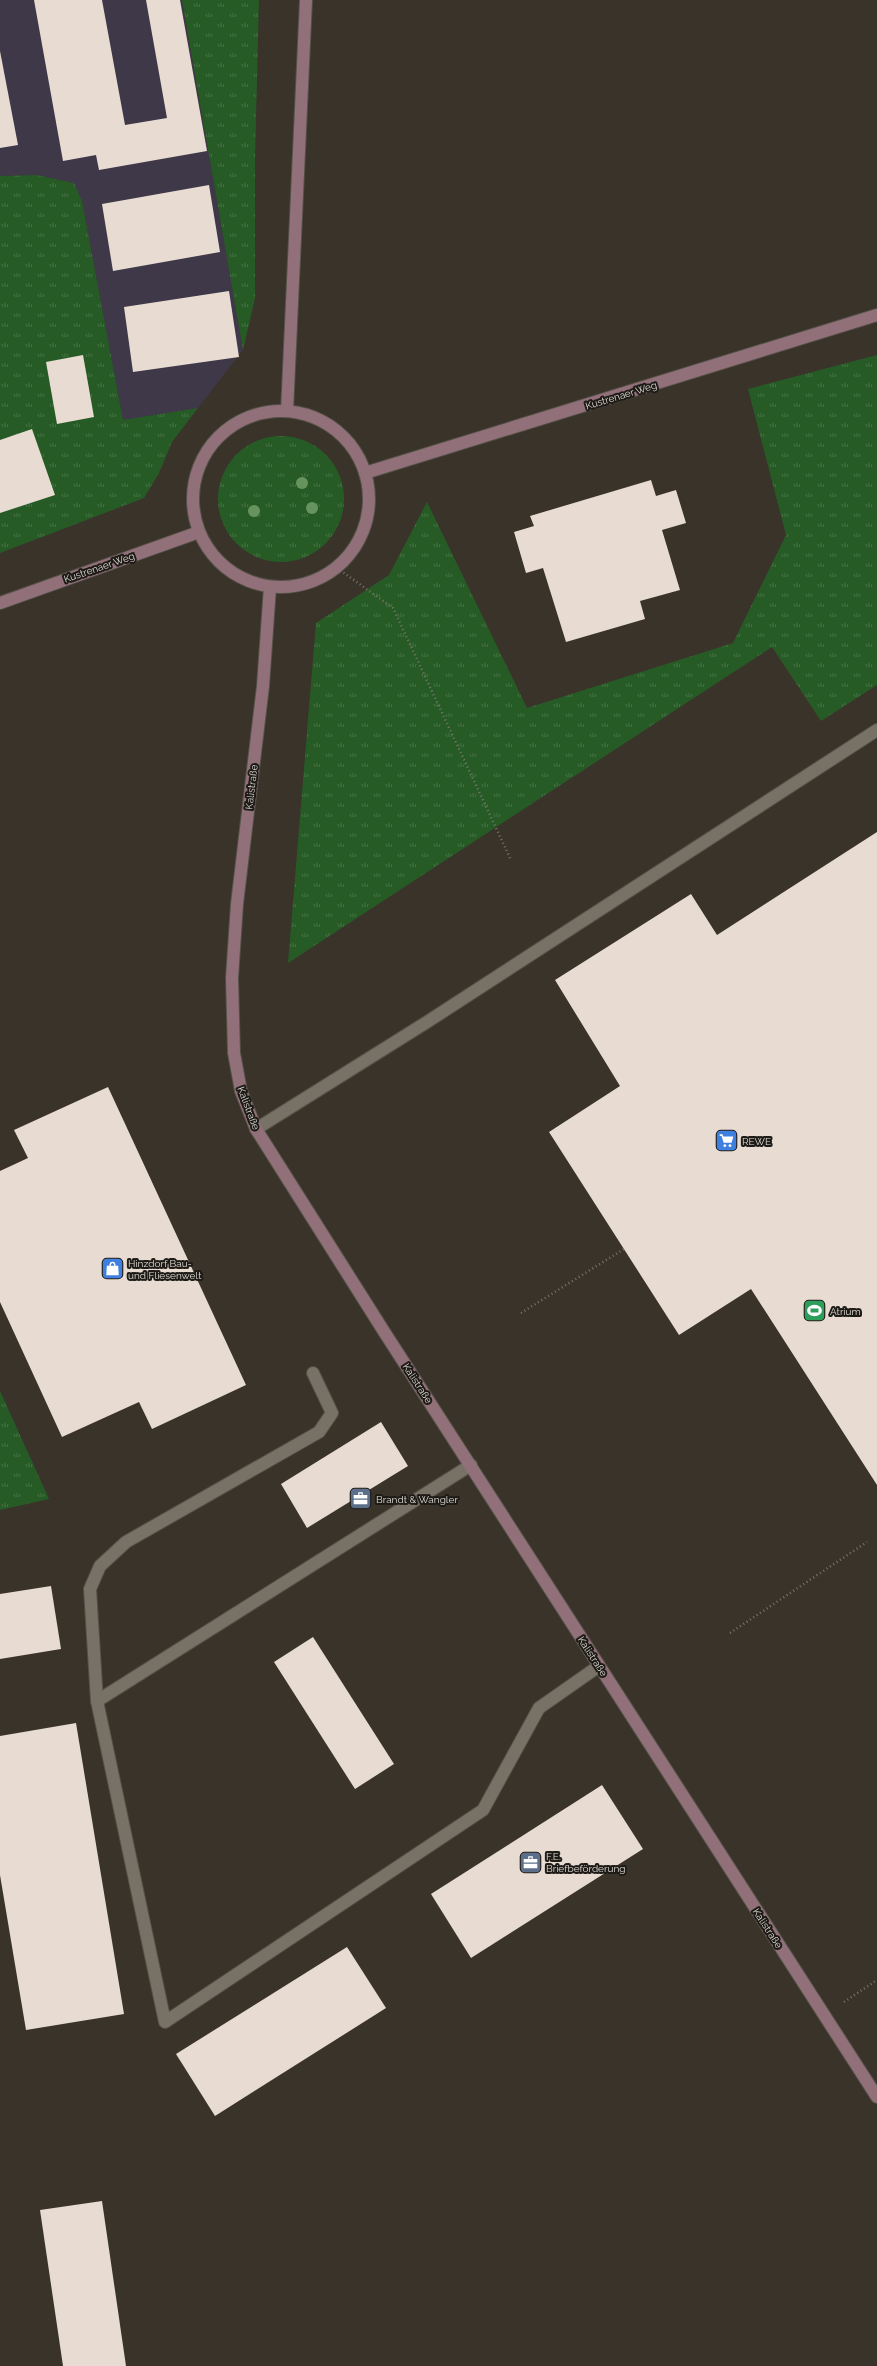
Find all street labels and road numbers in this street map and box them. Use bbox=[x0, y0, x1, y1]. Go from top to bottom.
street label: Kustrenaer Weg bbox=[584, 379, 658, 412]
street label: Kustrenaer Weg bbox=[62, 550, 136, 585]
street label: Kalistraße bbox=[243, 764, 260, 810]
street label: Kalistraße bbox=[235, 1085, 262, 1131]
street label: Kalistraße bbox=[401, 1361, 435, 1405]
street label: Kalistraße bbox=[576, 1634, 610, 1678]
street label: Kalistraße bbox=[751, 1906, 785, 1950]

